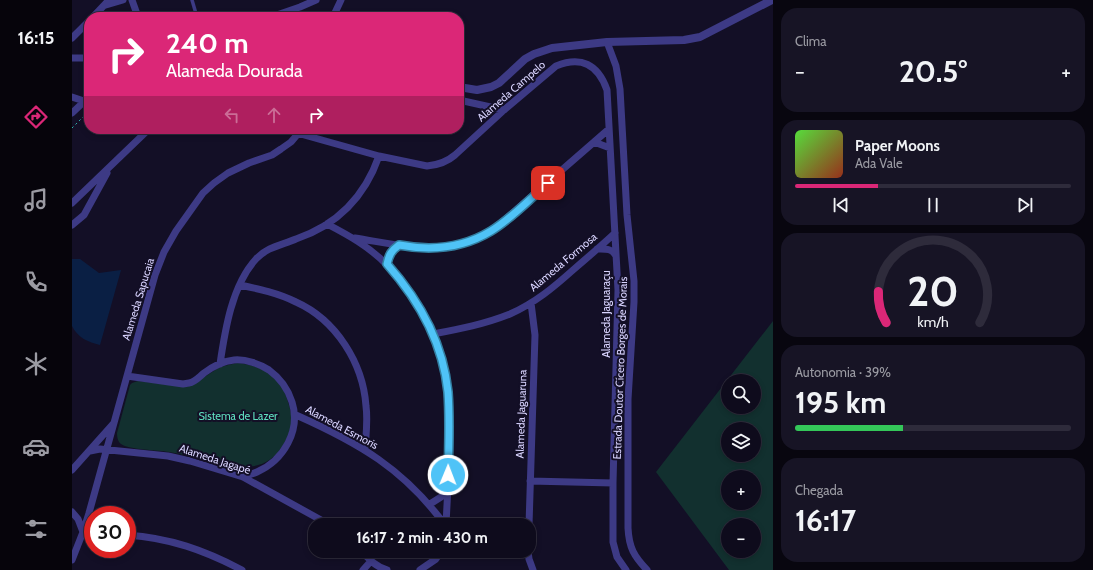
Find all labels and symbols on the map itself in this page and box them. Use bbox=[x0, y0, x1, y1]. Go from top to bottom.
street label: Alameda Campelo bbox=[474, 58, 548, 124]
pin bbox=[531, 166, 565, 200]
street label: Alameda Formosa bbox=[526, 229, 600, 294]
street label: Alameda Sapucaia bbox=[119, 256, 157, 342]
street label: Alameda Jaguaraçu bbox=[599, 270, 613, 358]
street label: Estrada Doutor Cícero Borges de Morais bbox=[610, 276, 630, 460]
street label: Alameda Jaguaruna bbox=[512, 369, 530, 459]
street label: Alameda Esmoris bbox=[303, 402, 381, 452]
park label: Sistema de Lazer bbox=[198, 409, 278, 423]
street label: Alameda Jagapé bbox=[178, 441, 253, 477]
position arrow bbox=[427, 454, 469, 496]
speed limit sign: 30 bbox=[84, 506, 136, 558]

